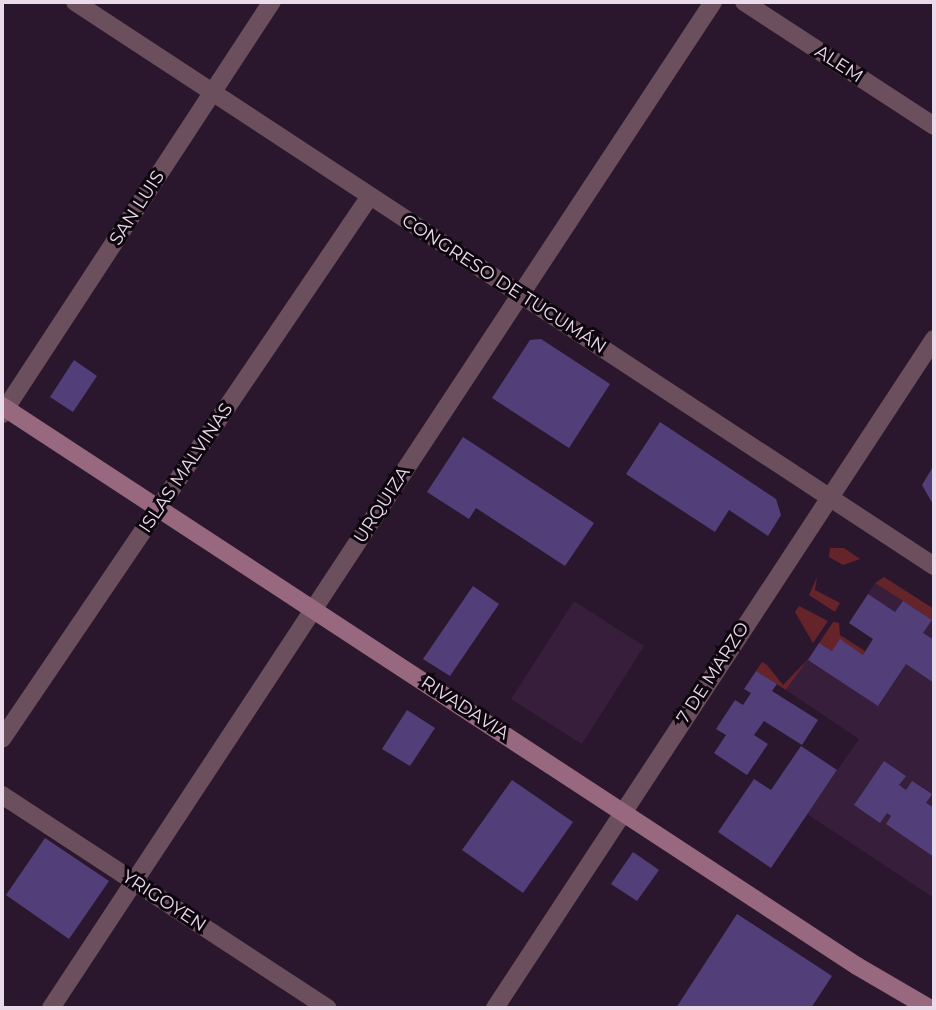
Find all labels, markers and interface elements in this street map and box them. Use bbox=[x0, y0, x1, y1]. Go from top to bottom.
street label: ALEM bbox=[811, 41, 867, 87]
street label: SAN LUIS bbox=[105, 167, 169, 249]
street label: CONGRESO DE TUCUMÁN bbox=[398, 210, 610, 358]
street label: ISLAS MALVINAS bbox=[135, 399, 237, 537]
street label: URQUIZA bbox=[349, 463, 415, 547]
street label: 7 DE MARZO bbox=[672, 618, 754, 728]
street label: RIVADAVIA bbox=[417, 672, 513, 744]
street label: YRIGOYEN bbox=[118, 866, 210, 936]

